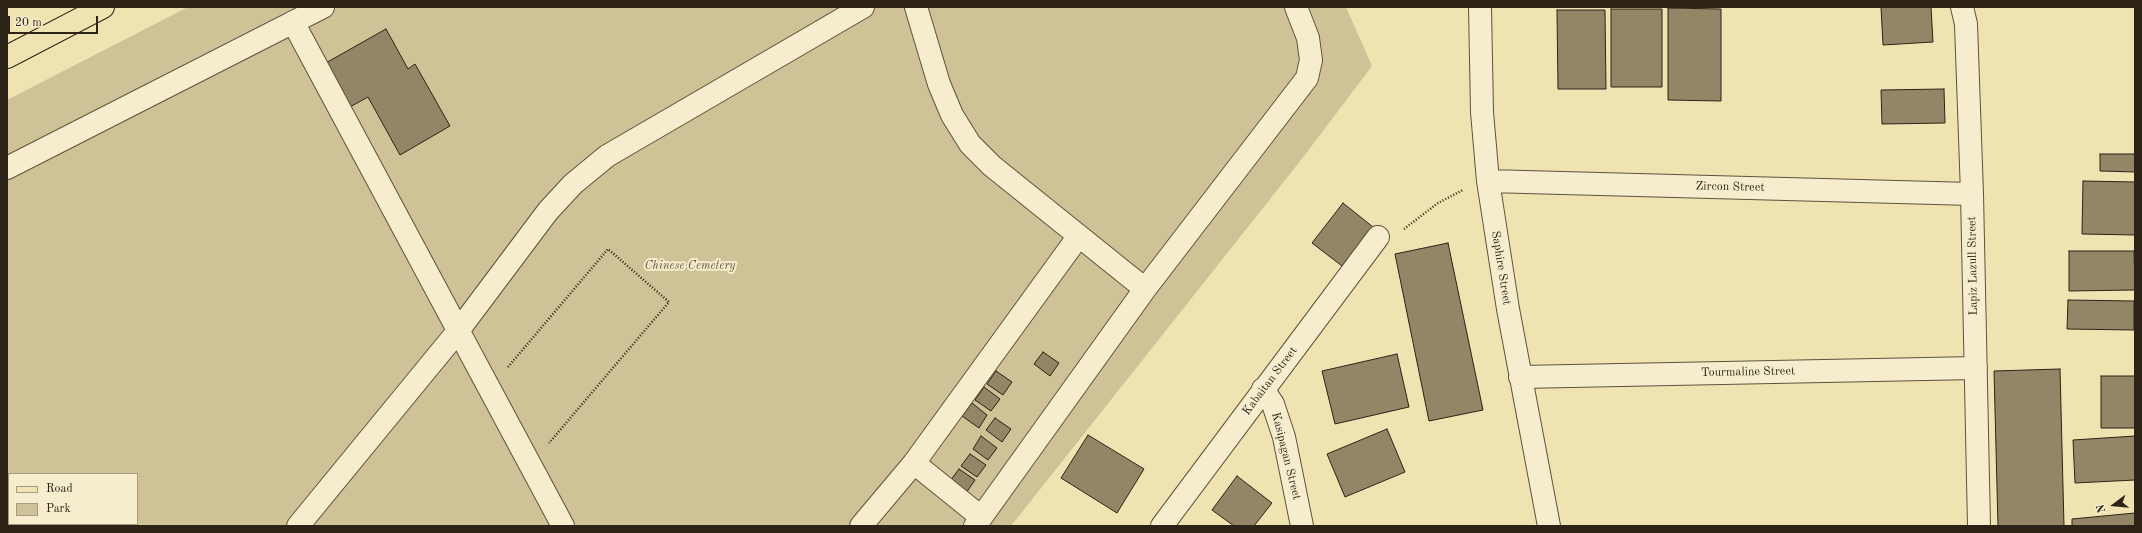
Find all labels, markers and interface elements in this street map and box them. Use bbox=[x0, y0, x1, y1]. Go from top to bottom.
scale bar bbox=[10, 8, 100, 34]
text: 20 m bbox=[15, 17, 42, 29]
street label: Zircon Street bbox=[1695, 179, 1765, 195]
street label: Lapiz Lazull Street bbox=[1965, 216, 1981, 316]
street label: Saphire Street bbox=[1488, 230, 1514, 306]
park label: Chinese Cemetery bbox=[645, 259, 735, 273]
street label: Kabaitan Street bbox=[1240, 344, 1300, 418]
street label: Tourmaline Street bbox=[1701, 364, 1795, 380]
street label: Kasipagan Street bbox=[1268, 411, 1304, 501]
legend bbox=[8, 473, 138, 525]
text: Road bbox=[46, 483, 73, 495]
north arrow bbox=[2094, 485, 2134, 525]
text: Park bbox=[46, 503, 71, 515]
text: N bbox=[2096, 503, 2108, 514]

